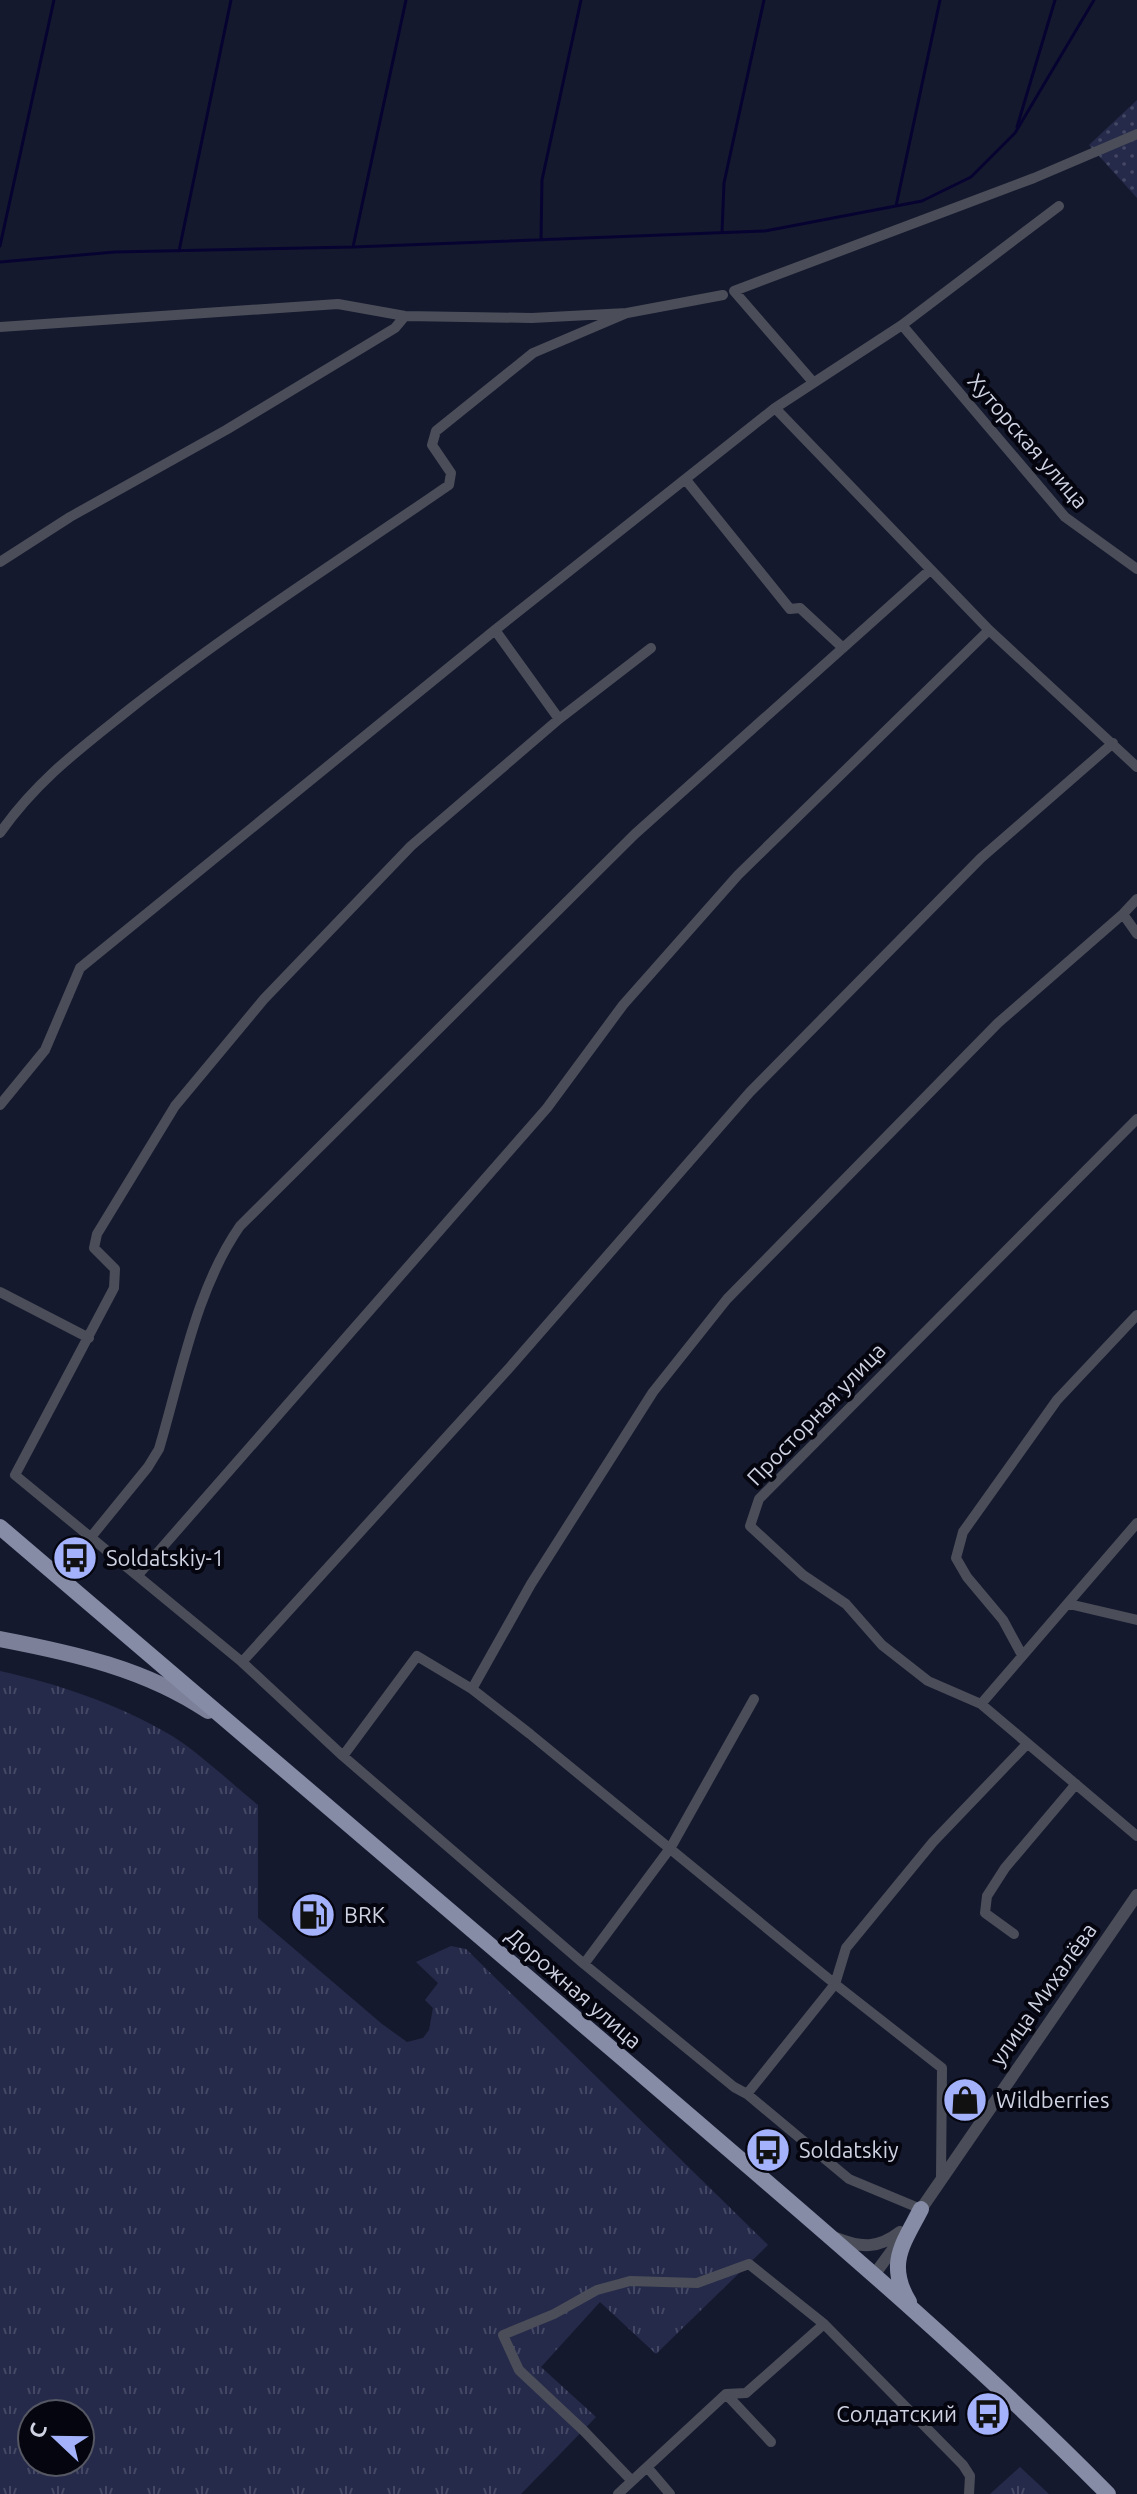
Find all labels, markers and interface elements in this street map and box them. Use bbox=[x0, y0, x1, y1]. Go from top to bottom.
street label: Хуторская улица bbox=[963, 368, 1094, 513]
street label: Просторная улица bbox=[741, 1337, 890, 1490]
bus stop icon: Soldatskiy-1 bbox=[51, 1534, 99, 1582]
place label: Soldatskiy-1 bbox=[106, 1545, 224, 1570]
fuel station icon: BRK bbox=[289, 1891, 337, 1939]
place label: BRK bbox=[344, 1902, 386, 1927]
street label: улица Михалёва bbox=[984, 1918, 1101, 2070]
street label: Дорожная улица bbox=[502, 1922, 647, 2053]
shop icon: Wildberries bbox=[941, 2076, 989, 2124]
place label: Wildberries bbox=[996, 2087, 1110, 2112]
bus stop icon: Soldatskiy bbox=[744, 2126, 792, 2174]
place label: Soldatskiy bbox=[799, 2137, 899, 2162]
bus stop icon: Солдатский bbox=[964, 2390, 1012, 2438]
north arrow bbox=[16, 2398, 96, 2478]
place label: Солдатский bbox=[836, 2401, 957, 2426]
text: С bbox=[23, 2419, 51, 2442]

